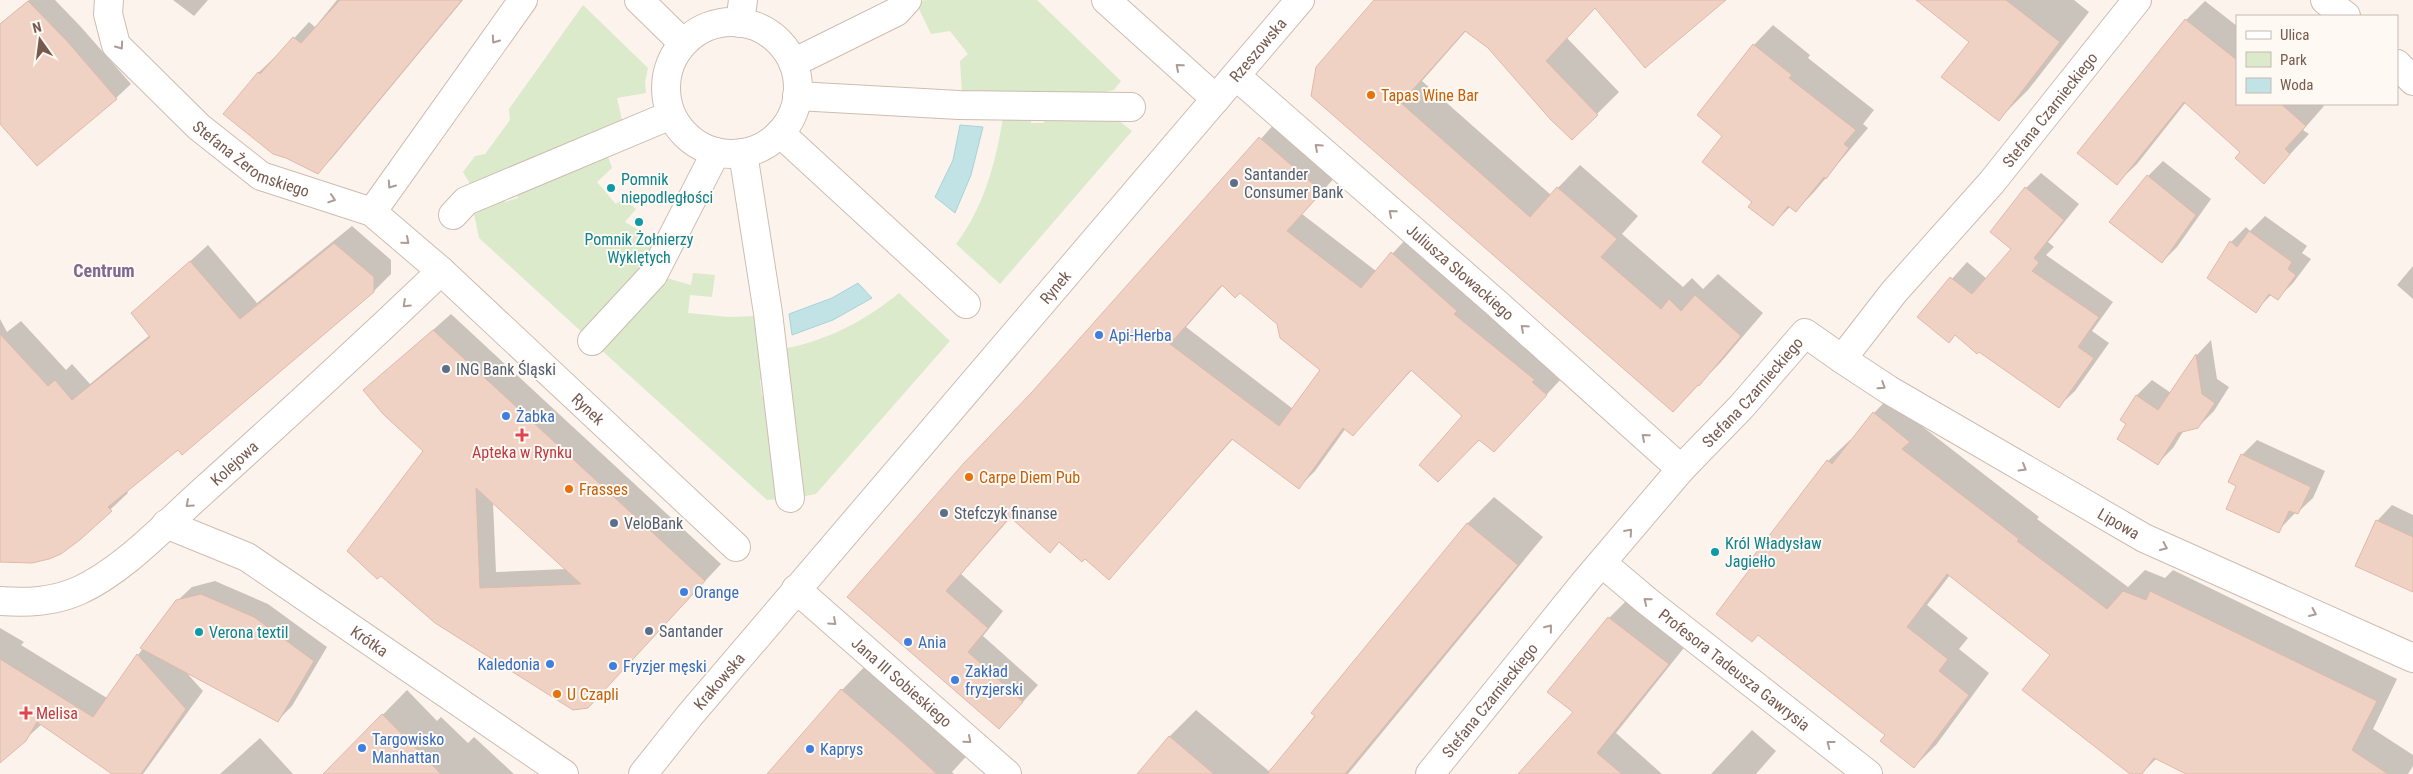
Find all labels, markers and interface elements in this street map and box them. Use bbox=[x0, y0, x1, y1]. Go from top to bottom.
street label: Rzeszowska bbox=[1225, 14, 1290, 85]
north arrow bbox=[15, 15, 65, 65]
legend bbox=[2236, 15, 2398, 105]
text: N bbox=[31, 19, 43, 36]
text: Ulica bbox=[2280, 26, 2309, 44]
one-way arrow bbox=[492, 34, 500, 43]
one-way arrow bbox=[114, 40, 123, 50]
street label: Stefana Czarnieckiego bbox=[1998, 48, 2101, 171]
text: Park bbox=[2280, 51, 2307, 69]
one-way arrow bbox=[1176, 64, 1185, 73]
text: Woda bbox=[2280, 76, 2313, 94]
place label: Tapas Wine Bar bbox=[1381, 86, 1479, 105]
marker: Tapas Wine Bar bbox=[1365, 89, 1377, 101]
street label: Stefana Żeromskiego bbox=[189, 117, 312, 201]
one-way arrow bbox=[1315, 144, 1324, 153]
place label: Santander Consumer Bank bbox=[1244, 165, 1344, 202]
place label: Pomnik niepodległości bbox=[621, 170, 713, 207]
marker: Santander Consumer Bank bbox=[1228, 177, 1240, 189]
one-way arrow bbox=[388, 179, 397, 189]
marker: Pomnik niepodległości bbox=[605, 182, 617, 194]
one-way arrow bbox=[327, 193, 336, 203]
one-way arrow bbox=[1389, 210, 1398, 219]
marker: Pomnik Żołnierzy Wyklętych bbox=[633, 216, 645, 228]
street label: Juliusza Słowackiego bbox=[1403, 220, 1518, 324]
place label: Pomnik Żołnierzy Wyklętych bbox=[585, 230, 694, 267]
one-way arrow bbox=[401, 235, 410, 244]
district label: Centrum bbox=[73, 260, 135, 281]
street label: Rynek bbox=[1036, 266, 1075, 308]
one-way arrow bbox=[402, 298, 411, 307]
one-way arrow bbox=[1520, 325, 1529, 334]
place label: Api-Herba bbox=[1109, 326, 1172, 345]
marker: Api-Herba bbox=[1093, 329, 1105, 341]
street label: Stefana Czarnieckiego bbox=[1698, 333, 1807, 451]
place label: ING Bank Śląski bbox=[456, 360, 556, 379]
marker: ING Bank Śląski bbox=[440, 363, 452, 375]
one-way arrow bbox=[1877, 379, 1886, 389]
street label: Rynek bbox=[568, 389, 609, 429]
place label: Żabka bbox=[516, 407, 555, 426]
marker: Żabka bbox=[500, 410, 512, 422]
marker: Apteka w Rynku bbox=[516, 429, 528, 441]
one-way arrow bbox=[1641, 434, 1650, 443]
street label: Kolejowa bbox=[206, 437, 262, 489]
place label: Apteka w Rynku bbox=[472, 443, 572, 462]
one-way arrow bbox=[2017, 461, 2026, 471]
place label: Carpe Diem Pub bbox=[979, 468, 1080, 487]
marker: Carpe Diem Pub bbox=[963, 471, 975, 483]
place label: Frasses bbox=[579, 480, 628, 499]
marker: Frasses bbox=[563, 483, 575, 495]
one-way arrow bbox=[185, 498, 194, 507]
place label: Stefczyk finanse bbox=[954, 504, 1057, 523]
street label: Lipowa bbox=[2094, 504, 2143, 543]
marker: Stefczyk finanse bbox=[938, 507, 950, 519]
place label: VeloBank bbox=[624, 514, 684, 533]
marker: VeloBank bbox=[608, 517, 620, 529]
one-way arrow bbox=[1623, 529, 1632, 538]
place label: Król Władysław Jagiełło bbox=[1725, 534, 1822, 571]
one-way arrow bbox=[2159, 540, 2168, 551]
marker: Król Władysław Jagiełło bbox=[1709, 546, 1721, 558]
place label: Orange bbox=[694, 583, 739, 602]
marker: Orange bbox=[678, 586, 690, 598]
one-way arrow bbox=[1644, 598, 1653, 606]
street label: Profesora Tadeusza Gawrysia bbox=[1655, 604, 1814, 735]
one-way arrow bbox=[2308, 607, 2317, 618]
one-way arrow bbox=[827, 616, 836, 625]
street label: Krótka bbox=[347, 621, 392, 660]
place label: Santander bbox=[659, 622, 723, 641]
place label: Verona textil bbox=[209, 623, 288, 642]
one-way arrow bbox=[1543, 624, 1552, 633]
marker: Santander bbox=[643, 625, 655, 637]
marker: Verona textil bbox=[193, 626, 205, 638]
street label: Jana III Sobieskiego bbox=[848, 633, 956, 731]
place label: Ania bbox=[918, 633, 946, 652]
marker: Ania bbox=[902, 636, 914, 648]
street label: Stefana Czarnieckiego bbox=[1438, 639, 1542, 761]
street label: Krakowska bbox=[689, 649, 748, 713]
place label: Kaledonia bbox=[477, 655, 540, 674]
place label: Fryzjer męski bbox=[623, 657, 707, 676]
marker: Kaledonia bbox=[544, 658, 556, 670]
marker: Fryzjer męski bbox=[607, 660, 619, 672]
place label: Zakład fryzjerski bbox=[965, 662, 1023, 699]
marker: Zakład fryzjerski bbox=[949, 674, 961, 686]
place label: U Czapli bbox=[567, 685, 619, 704]
marker: U Czapli bbox=[551, 688, 563, 700]
place label: Melisa bbox=[36, 704, 78, 723]
marker: Melisa bbox=[20, 707, 32, 719]
place label: Targowisko Manhattan bbox=[372, 730, 444, 767]
one-way arrow bbox=[963, 735, 972, 744]
place label: Kaprys bbox=[820, 740, 863, 759]
one-way arrow bbox=[1826, 741, 1836, 750]
marker: Targowisko Manhattan bbox=[356, 742, 368, 754]
marker: Kaprys bbox=[804, 743, 816, 755]

